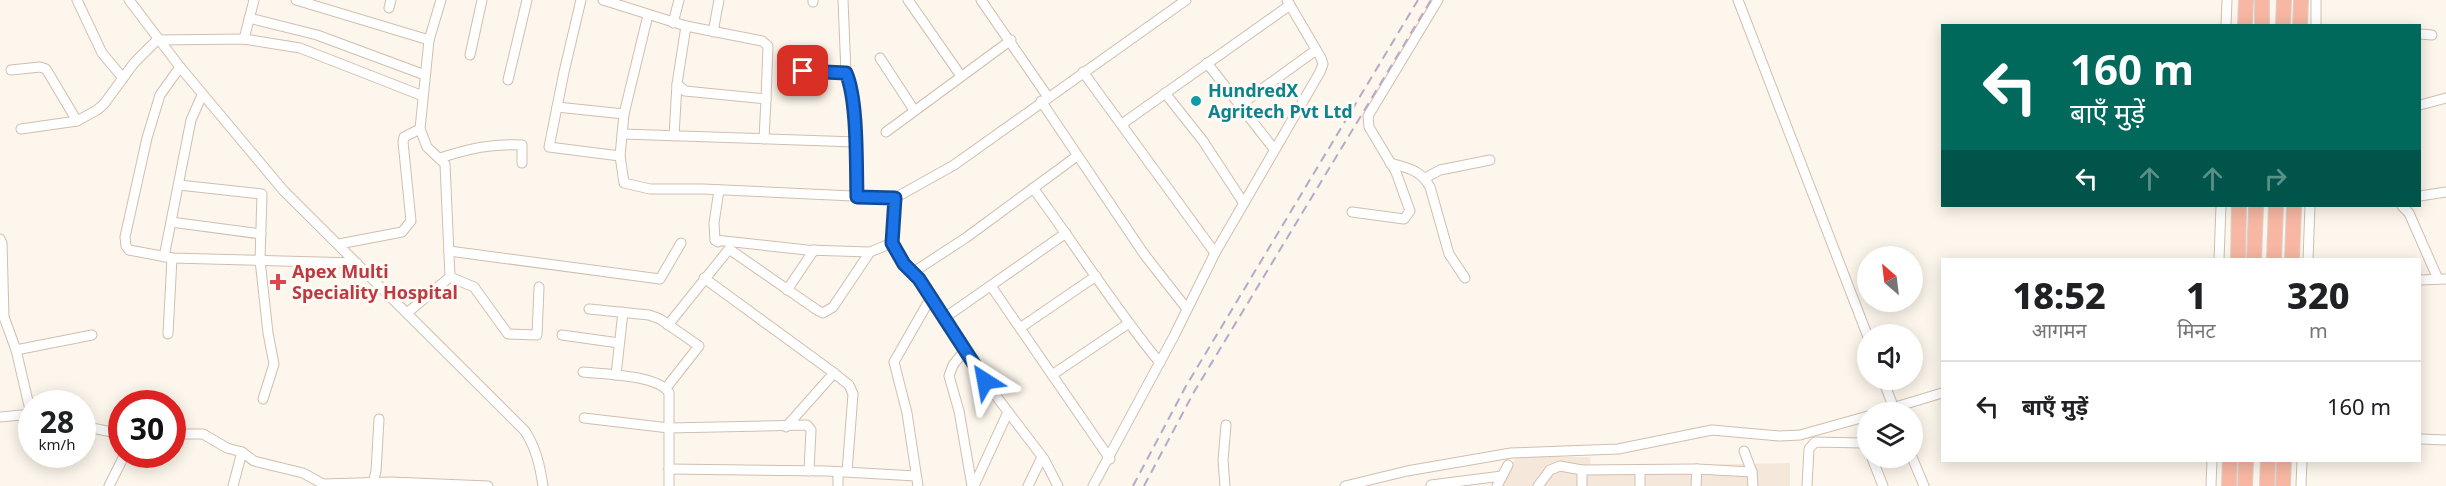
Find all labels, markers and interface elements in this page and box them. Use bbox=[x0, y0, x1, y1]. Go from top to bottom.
text: 160 m bbox=[2070, 40, 2194, 97]
pin bbox=[777, 45, 828, 96]
icon: left bbox=[1971, 48, 2049, 126]
icon: arrive bbox=[786, 54, 819, 87]
place label: HundredX Agritech Pvt Ltd bbox=[1208, 78, 1353, 123]
marker: HundredX Agritech Pvt Ltd bbox=[1189, 94, 1203, 108]
text: बाएँ मुड़ें bbox=[2070, 94, 2145, 131]
icon: left bbox=[2070, 162, 2103, 195]
icon: ahead bbox=[2133, 162, 2166, 195]
icon: ahead bbox=[2196, 162, 2229, 195]
icon: right bbox=[2259, 162, 2292, 195]
north arrow bbox=[1857, 246, 1923, 312]
map controls bbox=[1857, 246, 1923, 468]
place label: Apex Multi Speciality Hospital bbox=[292, 259, 458, 304]
text: 18:52 bbox=[2012, 271, 2106, 320]
text: 1 bbox=[2186, 271, 2207, 320]
text: 320 bbox=[2287, 271, 2350, 320]
marker: Apex Multi Speciality Hospital bbox=[269, 273, 287, 291]
text: आगमन bbox=[2032, 317, 2087, 344]
text: मिनट bbox=[2177, 317, 2216, 344]
text: m bbox=[2309, 317, 2328, 344]
button: sound bbox=[1857, 324, 1923, 390]
position arrow bbox=[953, 349, 1017, 413]
speed limit sign: 30 bbox=[108, 390, 186, 468]
icon: left bbox=[1971, 390, 2004, 423]
text: बाएँ मुड़ें bbox=[2022, 391, 2088, 421]
text: 160 m bbox=[2327, 391, 2391, 421]
text: 28 bbox=[40, 401, 74, 442]
button: layers bbox=[1857, 402, 1923, 468]
text: km/h bbox=[39, 434, 75, 454]

